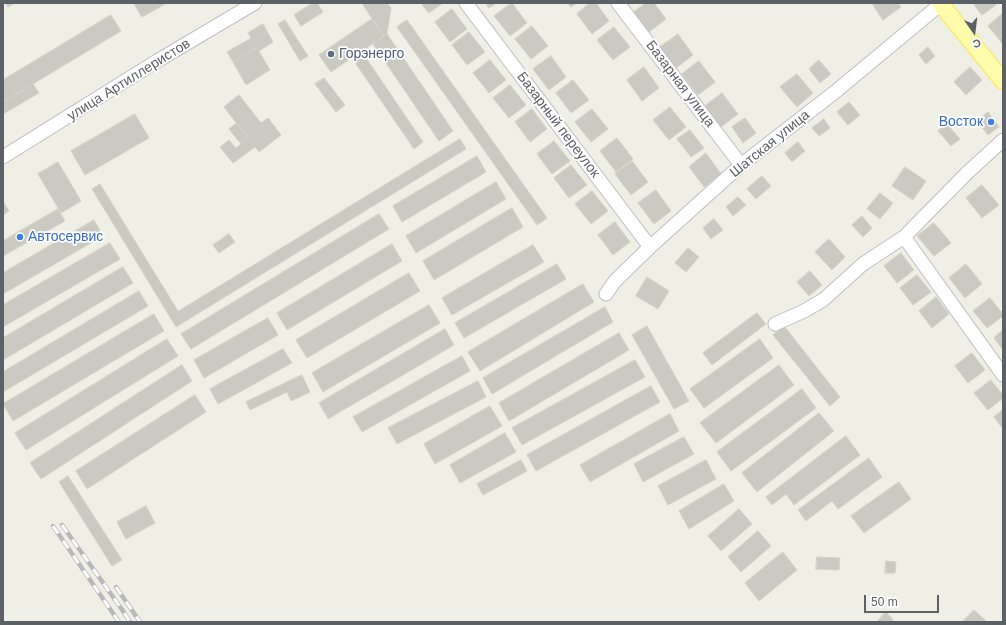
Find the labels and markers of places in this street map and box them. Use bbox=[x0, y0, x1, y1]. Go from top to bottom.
place label: Горэнерго bbox=[339, 46, 404, 62]
marker: Горэнерго bbox=[326, 49, 336, 59]
place label: Восток bbox=[939, 114, 983, 130]
marker: Восток bbox=[986, 117, 996, 127]
place label: Автосервис bbox=[28, 229, 103, 245]
marker: Автосервис bbox=[15, 232, 25, 242]

